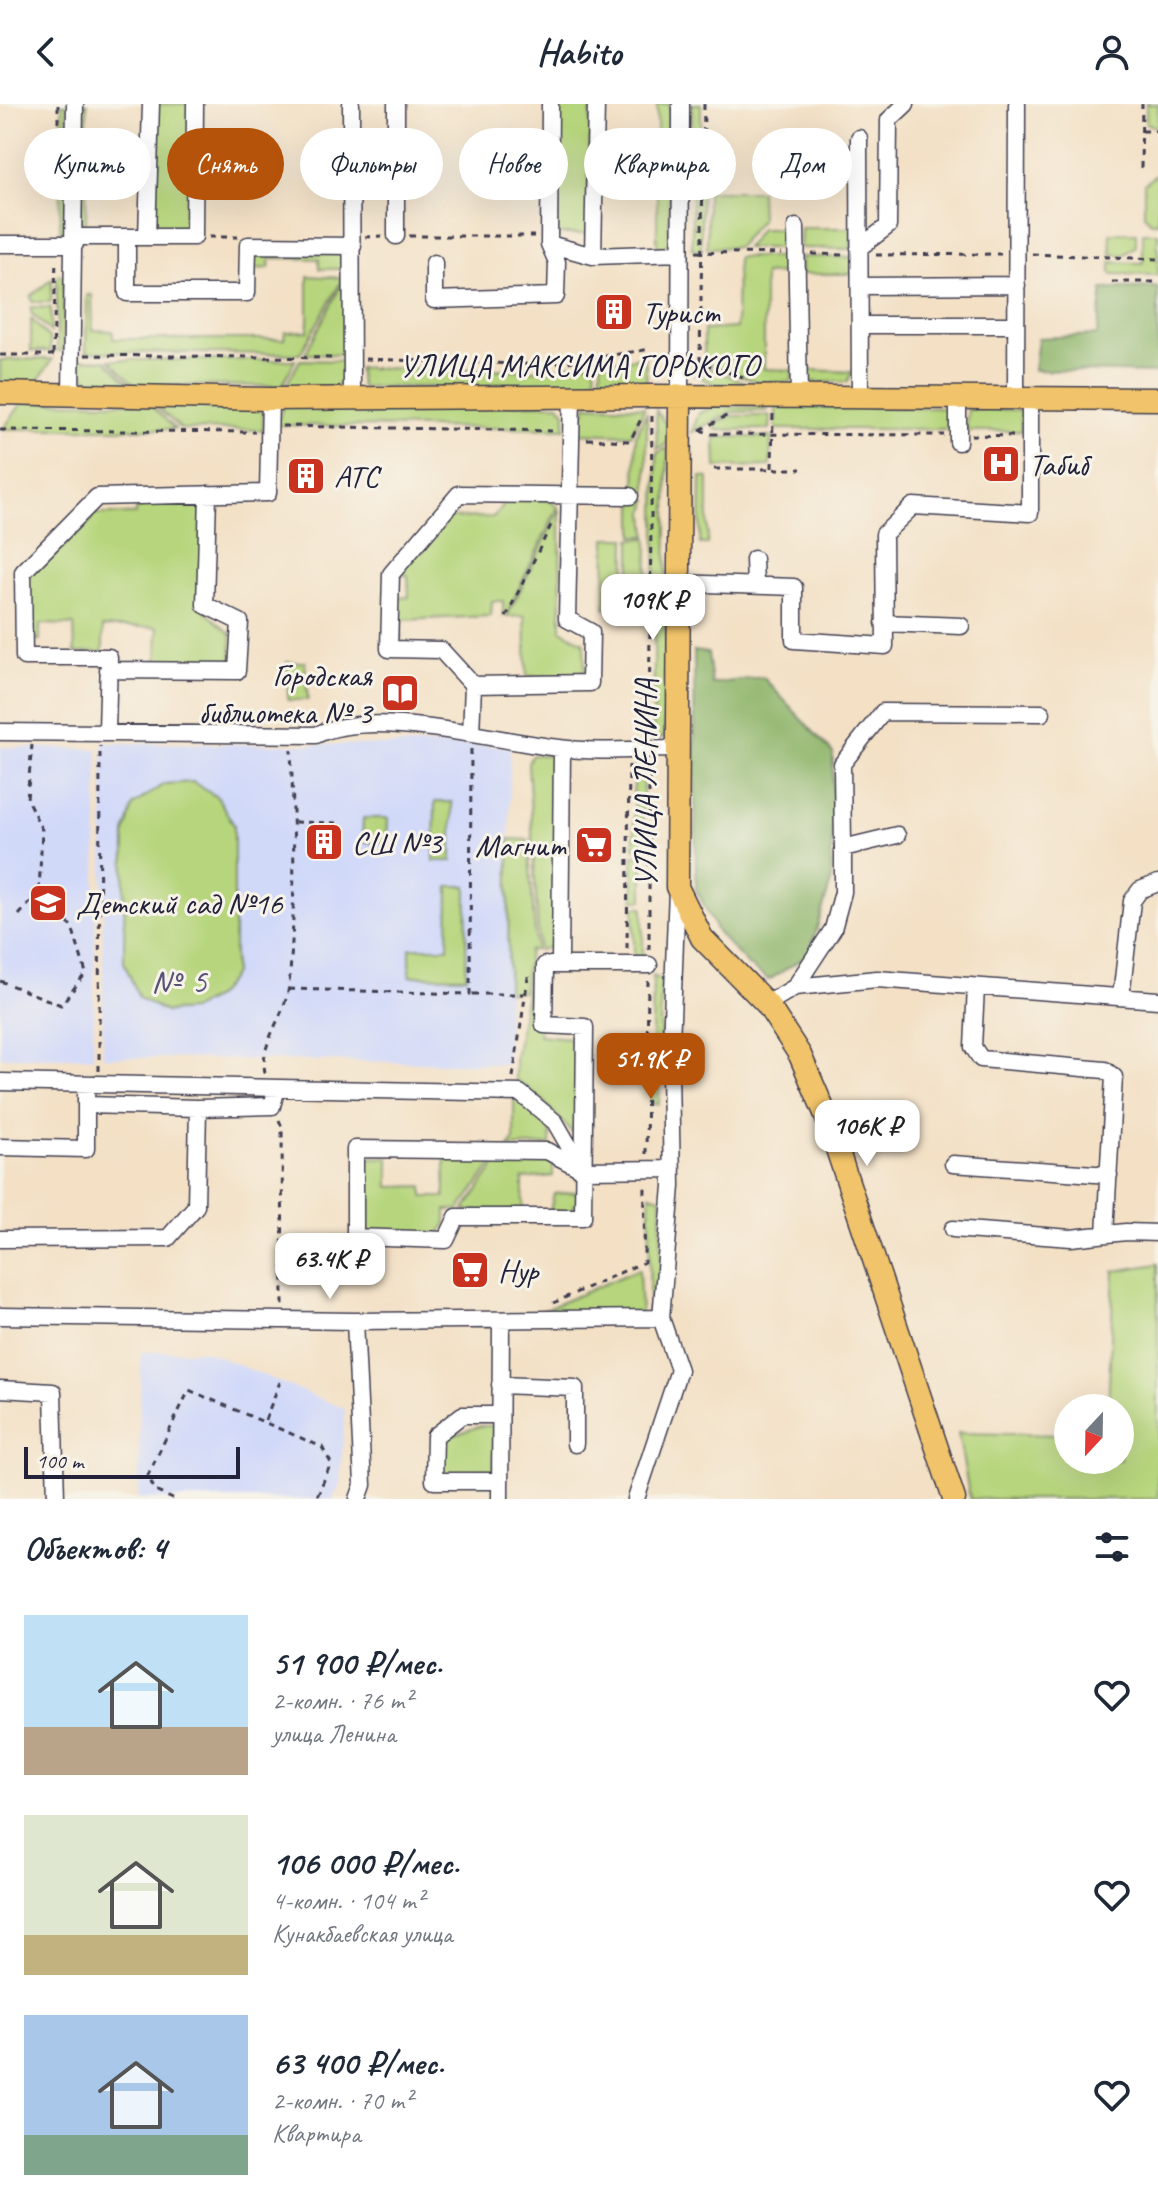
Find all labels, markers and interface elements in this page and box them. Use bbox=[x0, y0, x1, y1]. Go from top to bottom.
text: Habito bbox=[537, 29, 621, 75]
icon: back bbox=[24, 30, 68, 74]
icon: person bbox=[1090, 30, 1134, 74]
chip: Купить bbox=[24, 128, 151, 200]
chip: Снять bbox=[167, 128, 284, 200]
chip: Фильтры bbox=[300, 128, 443, 200]
chip: Новое bbox=[459, 128, 568, 200]
chip: Квартира bbox=[584, 128, 736, 200]
chip: Дом bbox=[752, 128, 852, 200]
building icon: Турист bbox=[593, 291, 635, 333]
place label: Турист bbox=[642, 292, 721, 333]
street label: УЛИЦА МАКСИМА ГОРЬКОГО bbox=[399, 345, 762, 386]
hospital icon: Табиб bbox=[980, 443, 1022, 485]
place label: Табиб bbox=[1029, 444, 1093, 485]
building icon: АТС bbox=[285, 455, 327, 497]
place label: АТС bbox=[334, 456, 383, 497]
pin: 109K ₽ bbox=[588, 574, 718, 642]
text: 109K ₽ bbox=[619, 583, 687, 616]
place label: Городская библиотека № 3 bbox=[198, 655, 375, 733]
library icon: Городская библиотека № 3 bbox=[379, 672, 421, 714]
street label: УЛИЦА ЛЕНИНА bbox=[625, 678, 666, 887]
building icon: СШ №3 bbox=[303, 821, 345, 863]
place label: СШ №3 bbox=[352, 822, 444, 863]
supermarket icon: Магнит bbox=[573, 824, 615, 866]
place label: Магнит bbox=[475, 825, 567, 866]
school or university icon: Детский сад №16 bbox=[27, 882, 69, 924]
place label: Детский сад №16 bbox=[76, 883, 284, 924]
district label: № 5 bbox=[151, 960, 209, 1003]
pin: 51.9K ₽ bbox=[577, 1033, 725, 1101]
text: 51.9K ₽ bbox=[615, 1042, 687, 1075]
pin: 106K ₽ bbox=[802, 1100, 932, 1168]
text: 106K ₽ bbox=[833, 1109, 901, 1142]
pin: 63.4K ₽ bbox=[256, 1233, 404, 1301]
text: 63.4K ₽ bbox=[293, 1242, 367, 1275]
supermarket icon: Нур bbox=[449, 1249, 491, 1291]
place label: Нур bbox=[498, 1250, 540, 1291]
north arrow bbox=[1054, 1394, 1134, 1474]
map controls bbox=[1054, 1394, 1134, 1474]
scale bar bbox=[24, 1443, 240, 1479]
text: 100 m bbox=[36, 1447, 83, 1475]
icon: filters bbox=[1090, 1525, 1134, 1569]
text: Объектов: 4 bbox=[24, 1526, 166, 1569]
text: 51 900 ₽/мес. bbox=[272, 1641, 442, 1684]
icon: home bbox=[88, 1647, 184, 1743]
icon: heart bbox=[1090, 1673, 1134, 1717]
text: 2-комн. · 76 m² bbox=[272, 1684, 412, 1717]
text: улица Ленина bbox=[272, 1717, 396, 1750]
text: 106 000 ₽/мес. bbox=[272, 1841, 459, 1884]
icon: home bbox=[88, 1847, 184, 1943]
icon: heart bbox=[1090, 1873, 1134, 1917]
text: 4-комн. · 104 m² bbox=[272, 1884, 424, 1917]
text: Кунакбаевская улица bbox=[272, 1917, 452, 1950]
text: 63 400 ₽/мес. bbox=[272, 2041, 444, 2084]
icon: home bbox=[88, 2047, 184, 2143]
icon: heart bbox=[1090, 2073, 1134, 2117]
text: 2-комн. · 70 m² bbox=[272, 2084, 412, 2117]
text: Квартира bbox=[272, 2117, 361, 2150]

